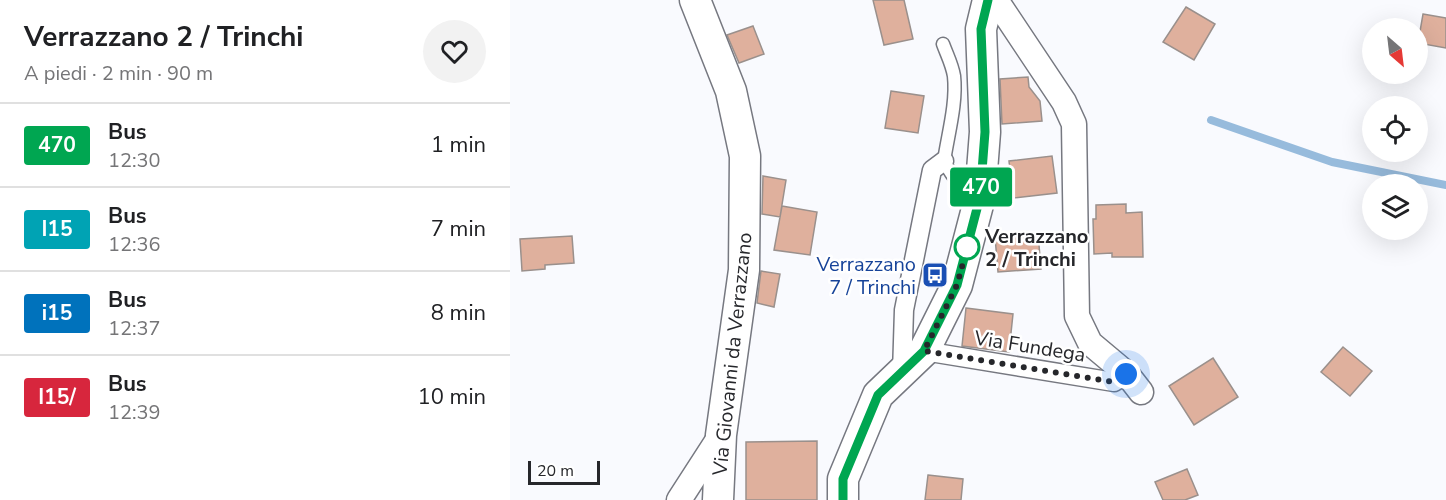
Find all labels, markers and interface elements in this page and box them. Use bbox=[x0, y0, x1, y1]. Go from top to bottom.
text: Verrazzano 2 / Trinchi bbox=[24, 18, 303, 56]
north arrow bbox=[1362, 18, 1428, 84]
map controls bbox=[1362, 18, 1428, 240]
button: heart bbox=[423, 20, 486, 83]
text: A piedi · 2 min · 90 m bbox=[24, 60, 213, 87]
button: locate bbox=[1362, 96, 1428, 162]
text: Bus bbox=[108, 117, 147, 147]
text: 1 min bbox=[431, 130, 486, 160]
text: 470 bbox=[38, 131, 76, 159]
text: 12:30 bbox=[108, 147, 161, 174]
line badge: 470 bbox=[946, 168, 1016, 207]
text: 470 bbox=[962, 173, 1000, 201]
button: layers bbox=[1362, 174, 1428, 240]
text: Bus bbox=[108, 201, 147, 231]
text: 7 min bbox=[431, 214, 486, 244]
text: I15 bbox=[41, 215, 73, 243]
place label: Verrazzano 2 / Trinchi bbox=[984, 223, 1088, 273]
text: 12:36 bbox=[108, 231, 161, 258]
street label: Via Giovanni da Verrazzano bbox=[706, 231, 759, 478]
marker: Verrazzano 2 / Trinchi bbox=[954, 234, 980, 260]
place label: Verrazzano 7 / Trinchi bbox=[815, 251, 916, 301]
bus stop icon: Verrazzano 7 / Trinchi bbox=[920, 260, 950, 290]
text: Bus bbox=[108, 285, 147, 315]
text: 8 min bbox=[431, 298, 486, 328]
text: i15 bbox=[42, 299, 72, 327]
text: 12:37 bbox=[108, 315, 161, 342]
street label: Via Fundega bbox=[971, 324, 1087, 369]
your location bbox=[1111, 359, 1141, 389]
text: Bus bbox=[108, 369, 147, 399]
text: 10 min bbox=[418, 382, 486, 412]
text: I15/ bbox=[38, 383, 76, 411]
text: 12:39 bbox=[108, 399, 161, 426]
scale bar bbox=[528, 458, 600, 486]
text: 20 m bbox=[537, 460, 574, 482]

